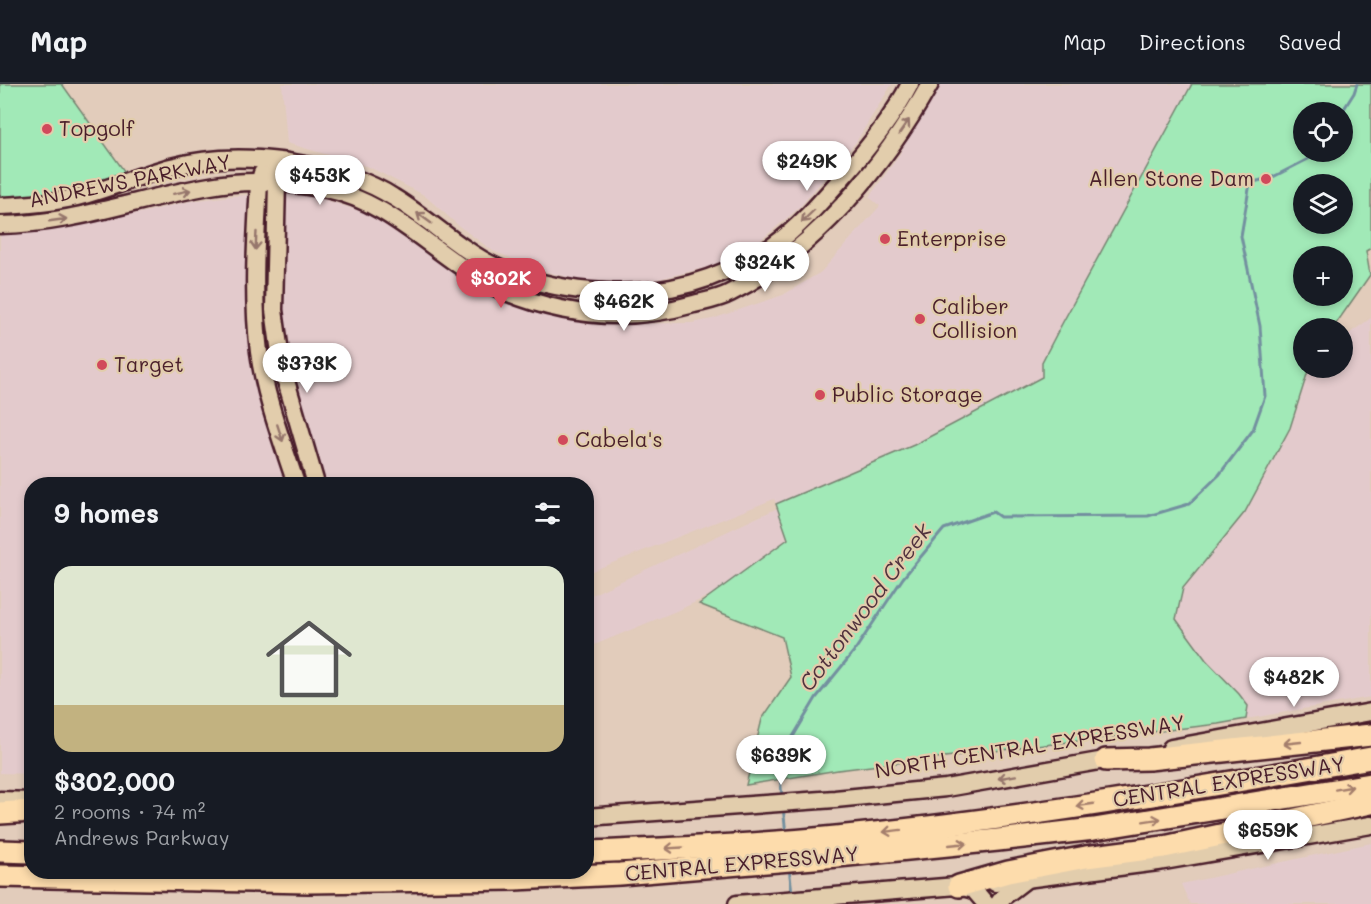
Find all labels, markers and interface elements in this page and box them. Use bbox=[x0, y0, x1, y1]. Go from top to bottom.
text: Map bbox=[30, 23, 87, 59]
text: Map bbox=[1063, 28, 1106, 55]
text: Directions bbox=[1139, 28, 1246, 55]
text: Saved bbox=[1279, 28, 1341, 55]
map controls bbox=[1293, 102, 1353, 378]
button: locate bbox=[1293, 102, 1353, 162]
place label: Topgolf bbox=[59, 114, 135, 141]
one-way arrow bbox=[898, 120, 910, 136]
marker: Topgolf bbox=[40, 122, 54, 136]
pin: $249K bbox=[765, 141, 849, 192]
street label: ANDREWS PARKWAY bbox=[26, 147, 233, 212]
text: $249K bbox=[776, 147, 838, 173]
pin: $453K bbox=[278, 155, 362, 206]
text: $453K bbox=[289, 161, 351, 187]
place label: Allen Stone Dam bbox=[1088, 164, 1254, 191]
marker: Allen Stone Dam bbox=[1259, 172, 1273, 186]
button: layers bbox=[1293, 174, 1353, 234]
one-way arrow bbox=[172, 185, 191, 197]
one-way arrow bbox=[800, 208, 815, 223]
one-way arrow bbox=[416, 211, 432, 224]
one-way arrow bbox=[48, 215, 68, 226]
place label: Enterprise bbox=[897, 224, 1007, 251]
one-way arrow bbox=[251, 230, 262, 250]
marker: Enterprise bbox=[878, 232, 892, 246]
pin: $324K bbox=[723, 242, 807, 293]
button: + bbox=[1293, 246, 1353, 306]
text: $324K bbox=[734, 248, 796, 274]
pin: $302K bbox=[459, 258, 543, 309]
text: $302K bbox=[470, 264, 532, 290]
pin: $462K bbox=[582, 281, 666, 332]
text: $462K bbox=[593, 287, 655, 313]
place label: Caliber Collision bbox=[932, 292, 1017, 343]
marker: Caliber Collision bbox=[913, 312, 927, 326]
button: − bbox=[1293, 318, 1353, 378]
pin: $373K bbox=[265, 343, 349, 394]
text: $373K bbox=[277, 349, 337, 375]
place label: Target bbox=[114, 350, 184, 377]
marker: Target bbox=[95, 358, 109, 372]
place label: Public Storage bbox=[832, 380, 983, 407]
marker: Public Storage bbox=[813, 388, 827, 402]
one-way arrow bbox=[275, 423, 286, 442]
place label: Cabela's bbox=[575, 425, 663, 452]
marker: Cabela's bbox=[556, 433, 570, 447]
text: 9 homes bbox=[54, 496, 159, 530]
icon: filters bbox=[531, 497, 564, 530]
water label: Cottonwood Creek bbox=[792, 516, 938, 697]
icon: home bbox=[255, 605, 363, 713]
pin: $482K bbox=[1252, 657, 1336, 708]
text: $482K bbox=[1263, 663, 1325, 689]
street label: NORTH CENTRAL EXPRESSWAY bbox=[873, 708, 1187, 783]
pin: $639K bbox=[739, 735, 823, 786]
one-way arrow bbox=[1282, 738, 1302, 749]
text: $639K bbox=[750, 741, 812, 767]
street label: CENTRAL EXPRESSWAY bbox=[1111, 749, 1347, 812]
text: $302,000 bbox=[54, 764, 175, 798]
one-way arrow bbox=[998, 772, 1018, 783]
one-way arrow bbox=[1334, 783, 1354, 794]
text: 2 rooms · 74 m² bbox=[54, 798, 205, 824]
one-way arrow bbox=[1076, 799, 1096, 810]
pin: $659K bbox=[1226, 810, 1310, 861]
one-way arrow bbox=[1141, 814, 1161, 825]
text: $659K bbox=[1237, 816, 1299, 842]
text: Andrews Parkway bbox=[54, 824, 229, 850]
one-way arrow bbox=[883, 825, 902, 836]
one-way arrow bbox=[948, 838, 968, 849]
street label: CENTRAL EXPRESSWAY bbox=[624, 839, 860, 886]
one-way arrow bbox=[665, 843, 685, 854]

